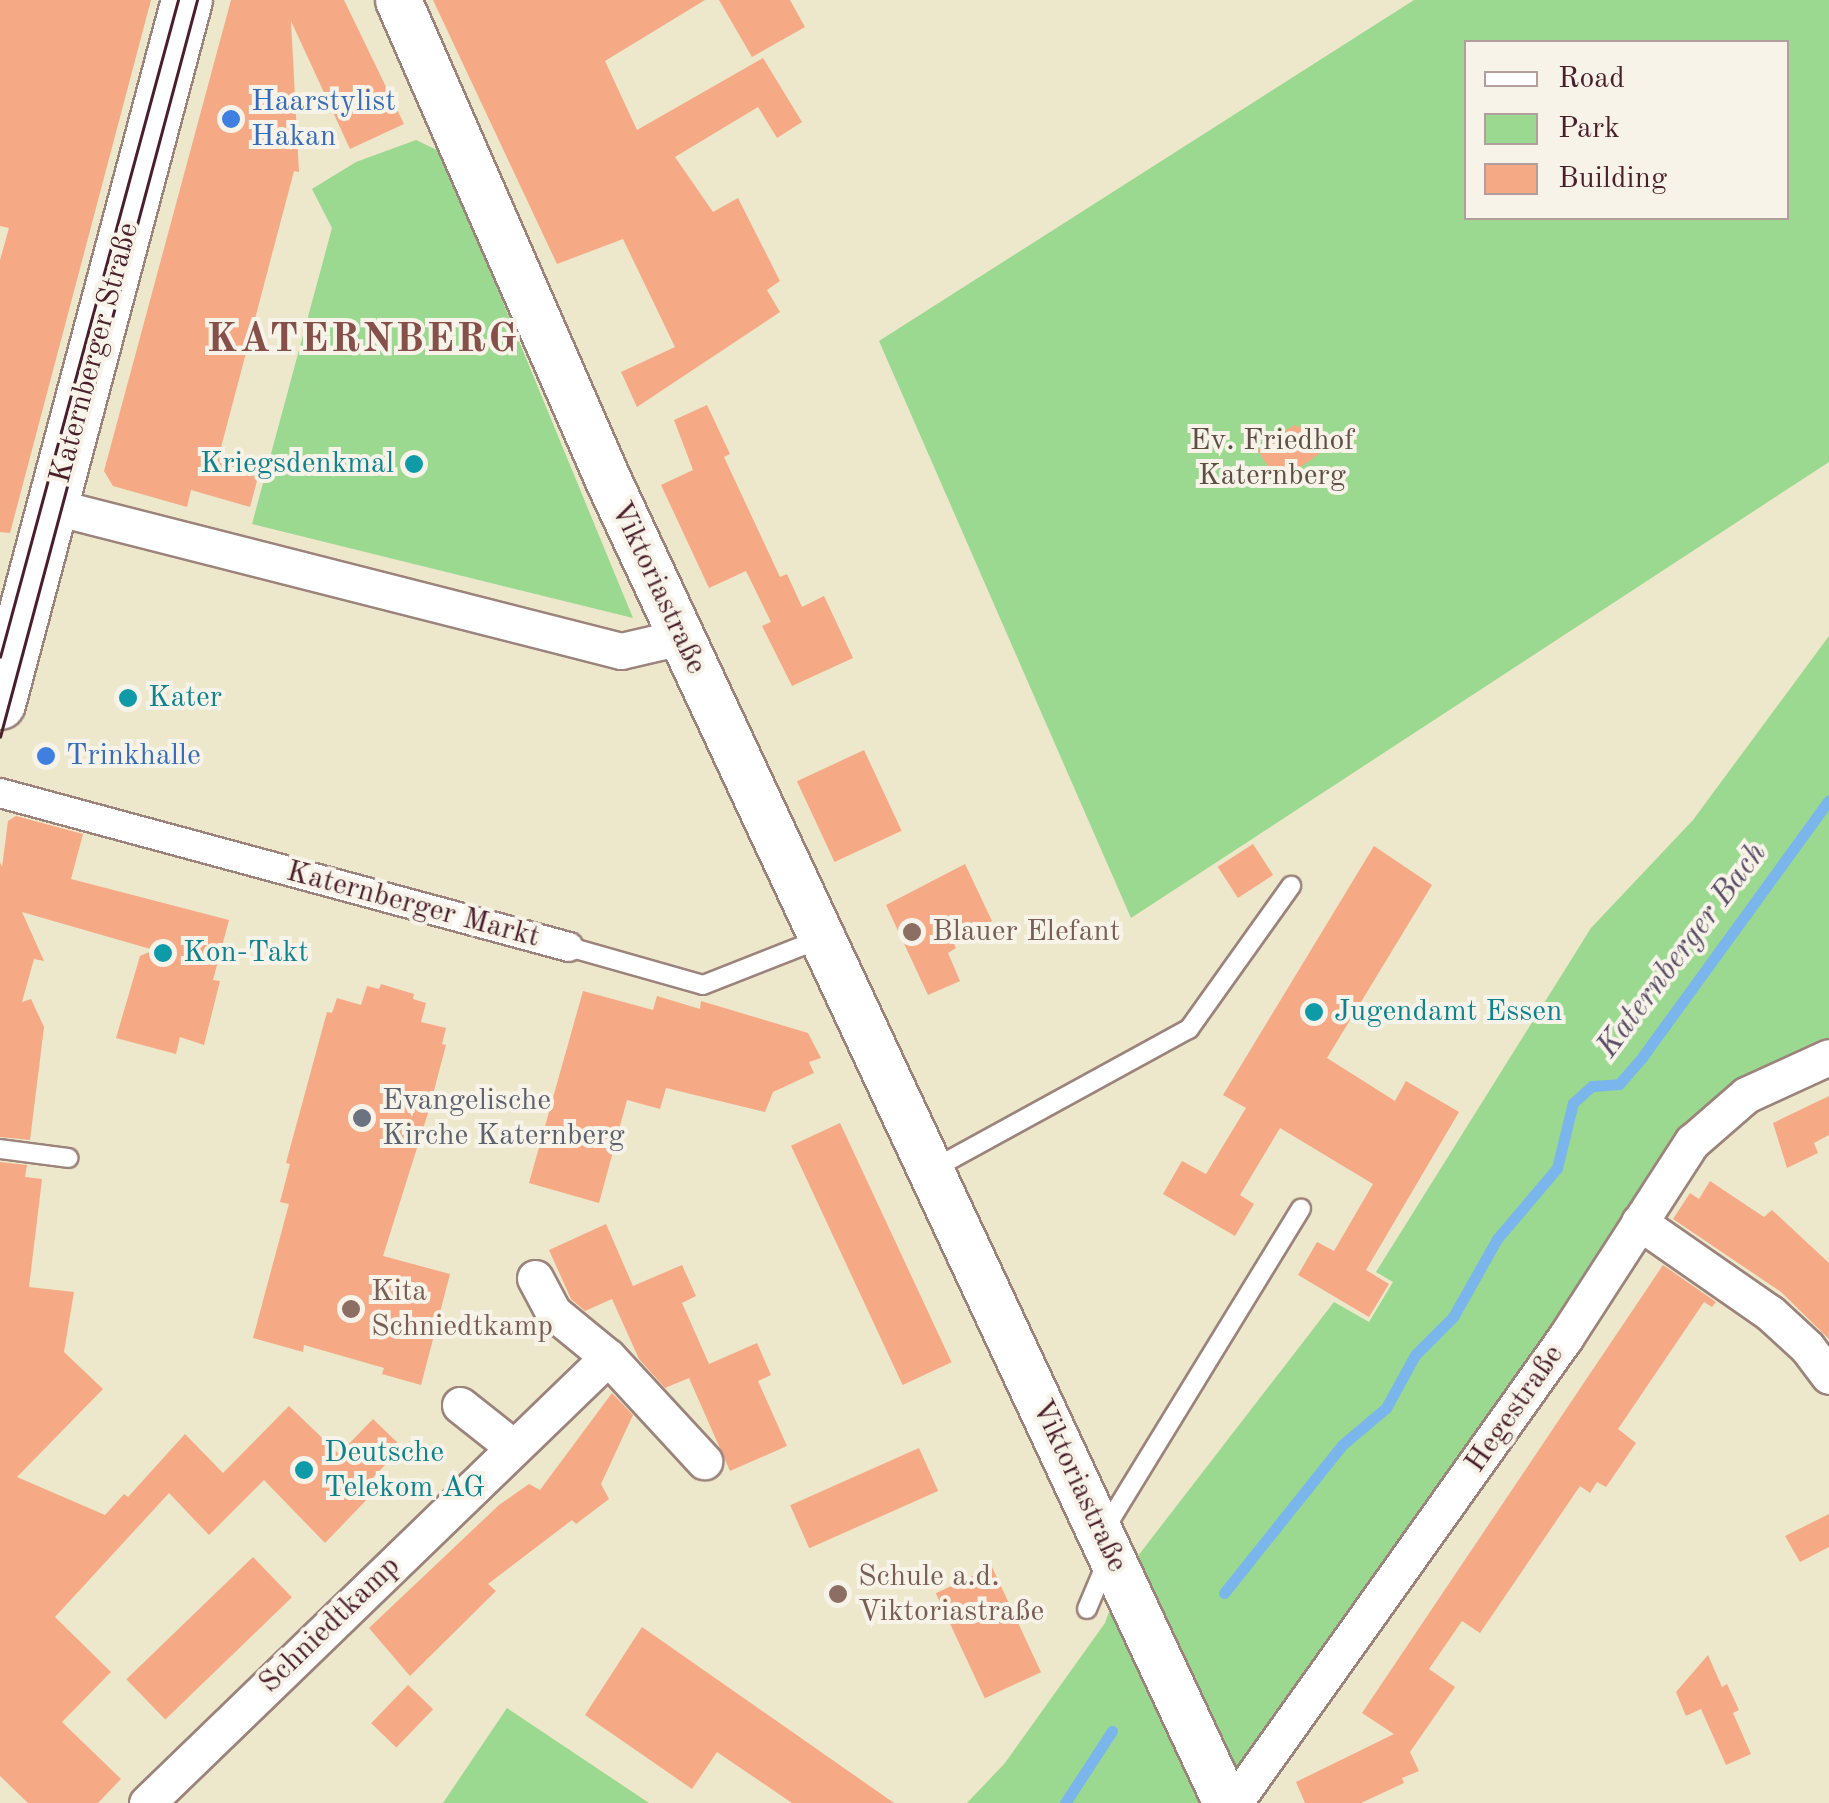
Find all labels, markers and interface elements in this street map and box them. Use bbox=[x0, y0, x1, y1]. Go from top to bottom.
legend bbox=[1464, 40, 1789, 220]
text: Road bbox=[1558, 64, 1625, 94]
place label: Haarstylist Hakan bbox=[251, 84, 396, 154]
marker: Haarstylist Hakan bbox=[220, 108, 242, 130]
text: Park bbox=[1558, 114, 1620, 144]
text: Building bbox=[1558, 164, 1667, 194]
street label: Katernberger Straße bbox=[43, 219, 147, 487]
district label: KATERNBERG bbox=[206, 317, 520, 365]
park label: Ev. Friedhof Katernberg bbox=[1190, 423, 1354, 494]
place label: Kriegsdenkmal bbox=[200, 446, 394, 482]
marker: Kriegsdenkmal bbox=[403, 453, 425, 475]
street label: Viktoriastraße bbox=[602, 496, 714, 680]
place label: Kater bbox=[148, 680, 222, 716]
marker: Kater bbox=[117, 687, 139, 709]
place label: Trinkhalle bbox=[66, 738, 201, 774]
marker: Trinkhalle bbox=[35, 745, 57, 767]
water label: Katernberger Bach bbox=[1590, 836, 1776, 1066]
street label: Katernberger Markt bbox=[282, 854, 544, 956]
place label: Blauer Elefant bbox=[932, 914, 1120, 950]
marker: Blauer Elefant bbox=[901, 921, 923, 943]
place label: Kon-Takt bbox=[183, 935, 309, 971]
marker: Kon-Takt bbox=[152, 942, 174, 964]
place label: Jugendamt Essen bbox=[1334, 994, 1562, 1030]
marker: Jugendamt Essen bbox=[1303, 1001, 1325, 1023]
place label: Evangelische Kirche Katernberg bbox=[382, 1083, 625, 1154]
marker: Evangelische Kirche Katernberg bbox=[351, 1107, 373, 1129]
place label: Kita Schniedtkamp bbox=[371, 1274, 553, 1344]
marker: Kita Schniedtkamp bbox=[340, 1298, 362, 1320]
street label: Hegestraße bbox=[1458, 1338, 1572, 1480]
street label: Viktoriastraße bbox=[1023, 1394, 1135, 1578]
place label: Deutsche Telekom AG bbox=[324, 1435, 485, 1506]
marker: Deutsche Telekom AG bbox=[293, 1459, 315, 1481]
street label: Schniedtkamp bbox=[252, 1549, 408, 1701]
place label: Schule a.d. Viktoriastraße bbox=[858, 1559, 1044, 1630]
marker: Schule a.d. Viktoriastraße bbox=[827, 1583, 849, 1605]

